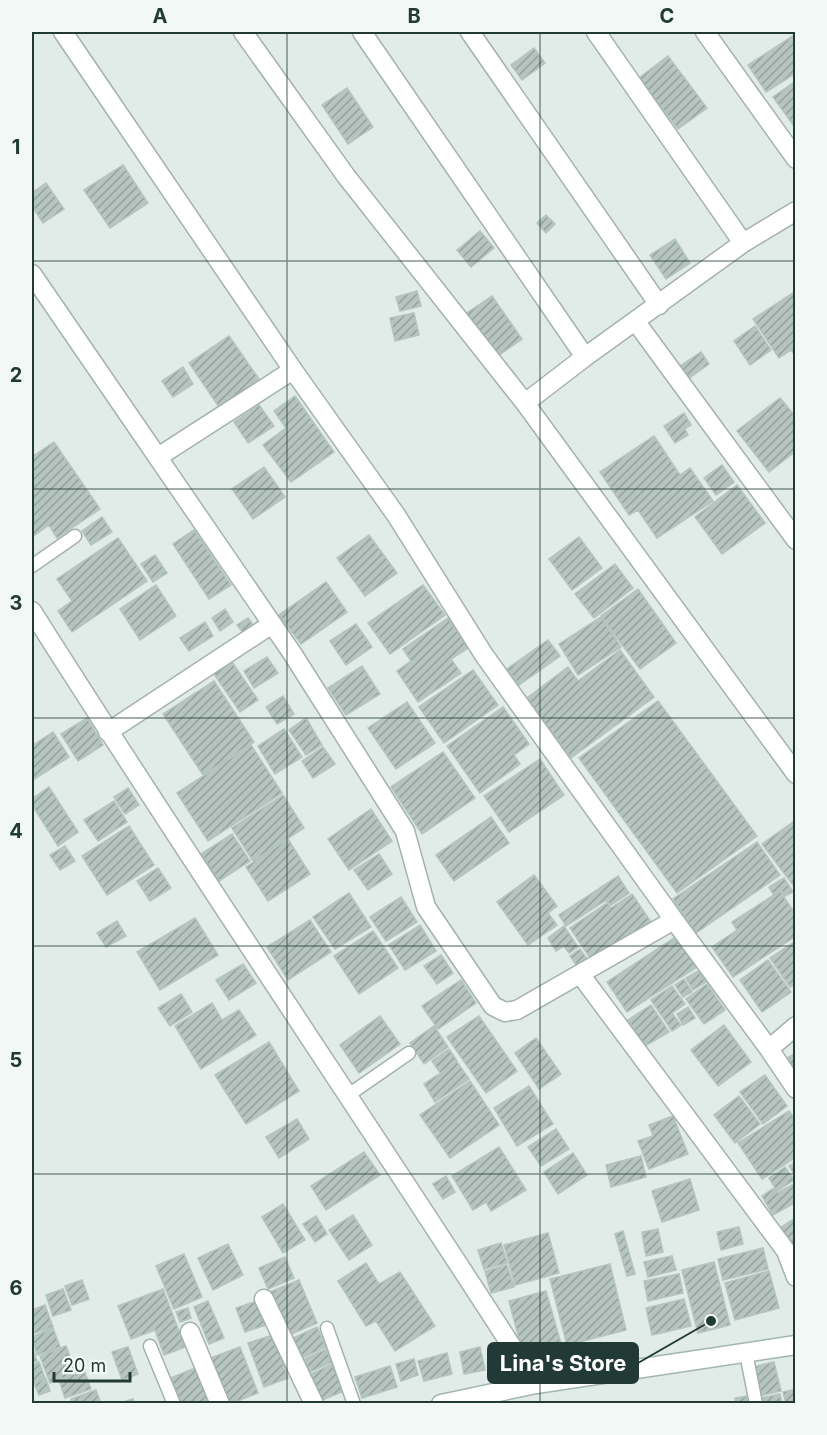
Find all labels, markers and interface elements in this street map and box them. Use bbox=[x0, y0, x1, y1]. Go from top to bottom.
text: A bbox=[153, 4, 168, 28]
text: B bbox=[407, 4, 421, 28]
text: C bbox=[660, 4, 674, 28]
text: 1 bbox=[12, 135, 20, 159]
text: 2 bbox=[10, 363, 22, 387]
text: 3 bbox=[10, 591, 22, 615]
text: 4 bbox=[9, 819, 23, 843]
text: 5 bbox=[10, 1048, 22, 1072]
text: 6 bbox=[10, 1276, 23, 1300]
callout: Lina's Store bbox=[488, 1343, 638, 1383]
scale bar bbox=[54, 1345, 130, 1383]
text: Lina's Store bbox=[500, 1350, 626, 1376]
text: 20 m bbox=[63, 1355, 106, 1376]

